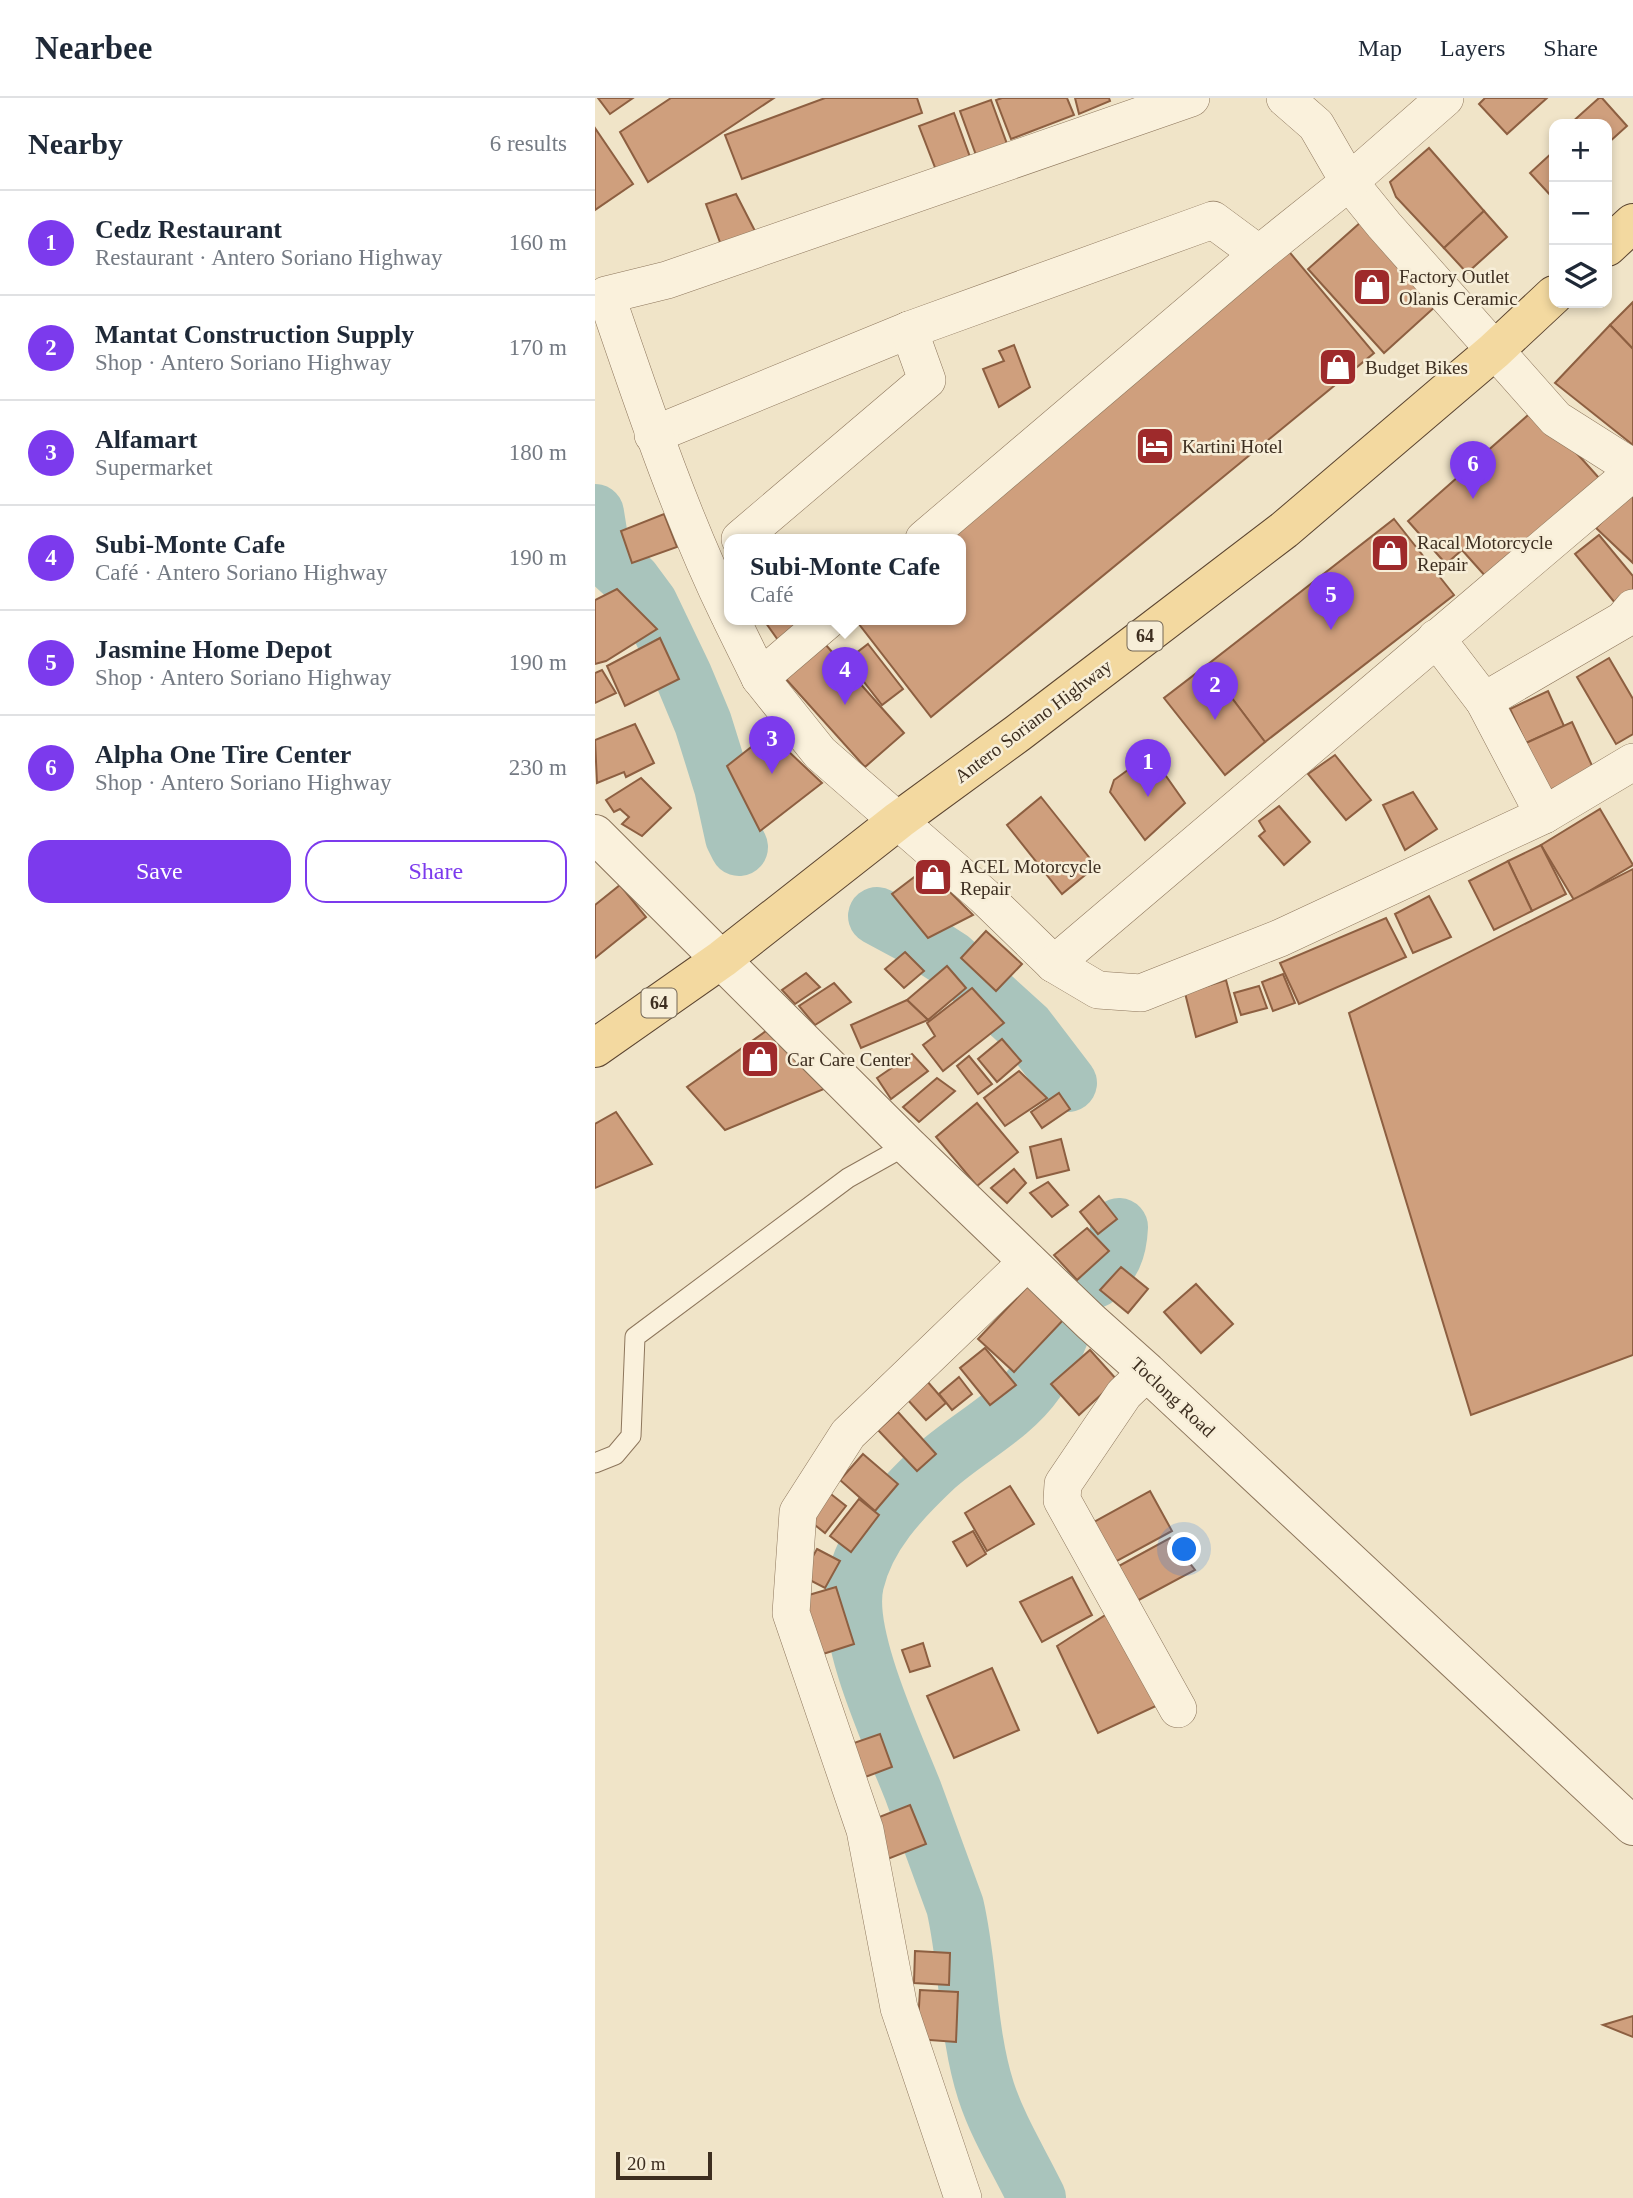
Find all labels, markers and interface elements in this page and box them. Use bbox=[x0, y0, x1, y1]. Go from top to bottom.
text: Nearbee bbox=[35, 30, 152, 66]
text: Map bbox=[1358, 35, 1402, 61]
text: Layers bbox=[1440, 35, 1505, 61]
text: Share bbox=[1543, 35, 1598, 61]
map controls bbox=[1549, 119, 1612, 308]
button: + bbox=[1549, 119, 1612, 182]
text: Nearby bbox=[28, 127, 123, 160]
text: 6 results bbox=[490, 131, 567, 156]
button: − bbox=[1549, 182, 1612, 245]
text: Cedz Restaurant bbox=[95, 215, 282, 244]
text: 1 bbox=[45, 230, 57, 255]
text: 160 m bbox=[509, 230, 567, 255]
text: Restaurant · Antero Soriano Highway bbox=[95, 245, 442, 270]
button: layers bbox=[1549, 245, 1612, 308]
shop icon: Factory Outlet Olanis Ceramic bbox=[1351, 266, 1393, 308]
place label: Factory Outlet Olanis Ceramic bbox=[1399, 266, 1518, 309]
text: Mantat Construction Supply bbox=[95, 320, 414, 349]
text: 2 bbox=[45, 335, 57, 360]
text: 170 m bbox=[509, 335, 567, 360]
shop icon: Budget Bikes bbox=[1317, 346, 1359, 388]
text: Shop · Antero Soriano Highway bbox=[95, 350, 391, 375]
place label: Budget Bikes bbox=[1365, 357, 1468, 378]
text: Alfamart bbox=[95, 425, 198, 454]
hotel icon: Kartini Hotel bbox=[1134, 425, 1176, 467]
place label: Kartini Hotel bbox=[1182, 436, 1283, 457]
text: 3 bbox=[45, 440, 57, 465]
text: 180 m bbox=[509, 440, 567, 465]
pin: 6 bbox=[1450, 441, 1496, 499]
text: Supermarket bbox=[95, 455, 213, 480]
text: Subi-Monte Cafe bbox=[95, 530, 285, 559]
shop icon: Racal Motorcycle Repair bbox=[1369, 532, 1411, 574]
place label: Racal Motorcycle Repair bbox=[1417, 532, 1553, 575]
popup bbox=[724, 534, 966, 625]
text: 4 bbox=[45, 545, 57, 570]
text: 190 m bbox=[509, 545, 567, 570]
text: Subi-Monte Cafe bbox=[750, 552, 940, 581]
text: Café · Antero Soriano Highway bbox=[95, 560, 388, 585]
pin: 5 bbox=[1308, 572, 1354, 630]
text: Café bbox=[750, 582, 793, 607]
road number: 64 bbox=[1127, 622, 1163, 650]
text: Jasmine Home Depot bbox=[95, 635, 332, 664]
pin: 4 bbox=[822, 647, 868, 705]
text: 5 bbox=[45, 650, 57, 675]
text: 190 m bbox=[509, 650, 567, 675]
street label: Antero Soriano Highway bbox=[950, 655, 1116, 787]
pin: 2 bbox=[1192, 662, 1238, 720]
text: Shop · Antero Soriano Highway bbox=[95, 665, 391, 690]
pin: 3 bbox=[749, 716, 795, 774]
pin: 1 bbox=[1125, 739, 1171, 797]
text: Alpha One Tire Center bbox=[95, 740, 351, 769]
text: 6 bbox=[45, 755, 57, 780]
text: 230 m bbox=[509, 755, 567, 780]
text: Shop · Antero Soriano Highway bbox=[95, 770, 391, 795]
button: Save bbox=[28, 840, 291, 903]
button: Share bbox=[305, 840, 567, 903]
shop icon: ACEL Motorcycle Repair bbox=[912, 856, 954, 898]
place label: ACEL Motorcycle Repair bbox=[960, 856, 1101, 899]
road number: 64 bbox=[641, 988, 677, 1018]
shop icon: Car Care Center bbox=[739, 1038, 781, 1080]
place label: Car Care Center bbox=[787, 1049, 911, 1070]
street label: Toclong Road bbox=[1127, 1353, 1220, 1441]
your location bbox=[1167, 1532, 1201, 1566]
scale bar bbox=[616, 2149, 712, 2181]
text: 20 m bbox=[627, 2153, 666, 2174]

